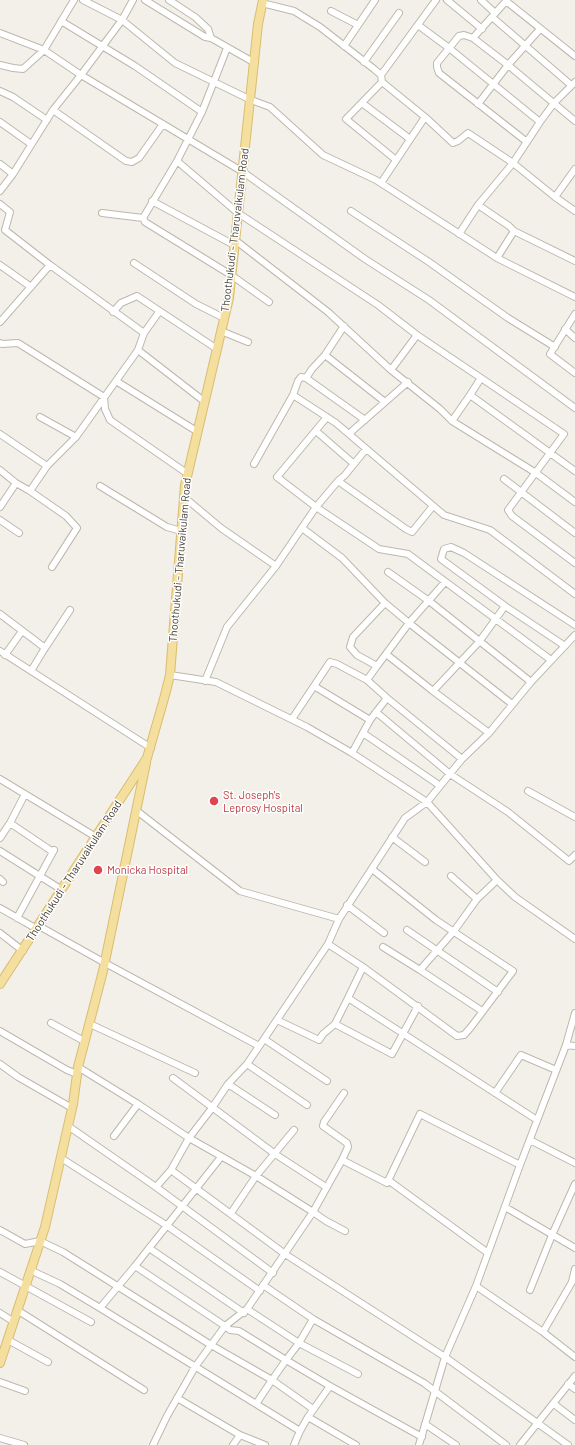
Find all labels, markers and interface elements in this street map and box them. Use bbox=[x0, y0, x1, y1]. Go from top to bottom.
street label: Thoothukudi - Tharuvaikulam Road bbox=[218, 147, 252, 313]
street label: Thoothukudi - Tharuvaikulam Road bbox=[166, 477, 194, 643]
place label: St. Joseph's Leprosy Hospital bbox=[223, 788, 303, 814]
marker: St. Joseph's Leprosy Hospital bbox=[208, 795, 220, 807]
street label: Thoothukudi - Tharuvaikulam Road bbox=[23, 798, 125, 944]
place label: Monicka Hospital bbox=[107, 863, 188, 877]
marker: Monicka Hospital bbox=[92, 864, 104, 876]

